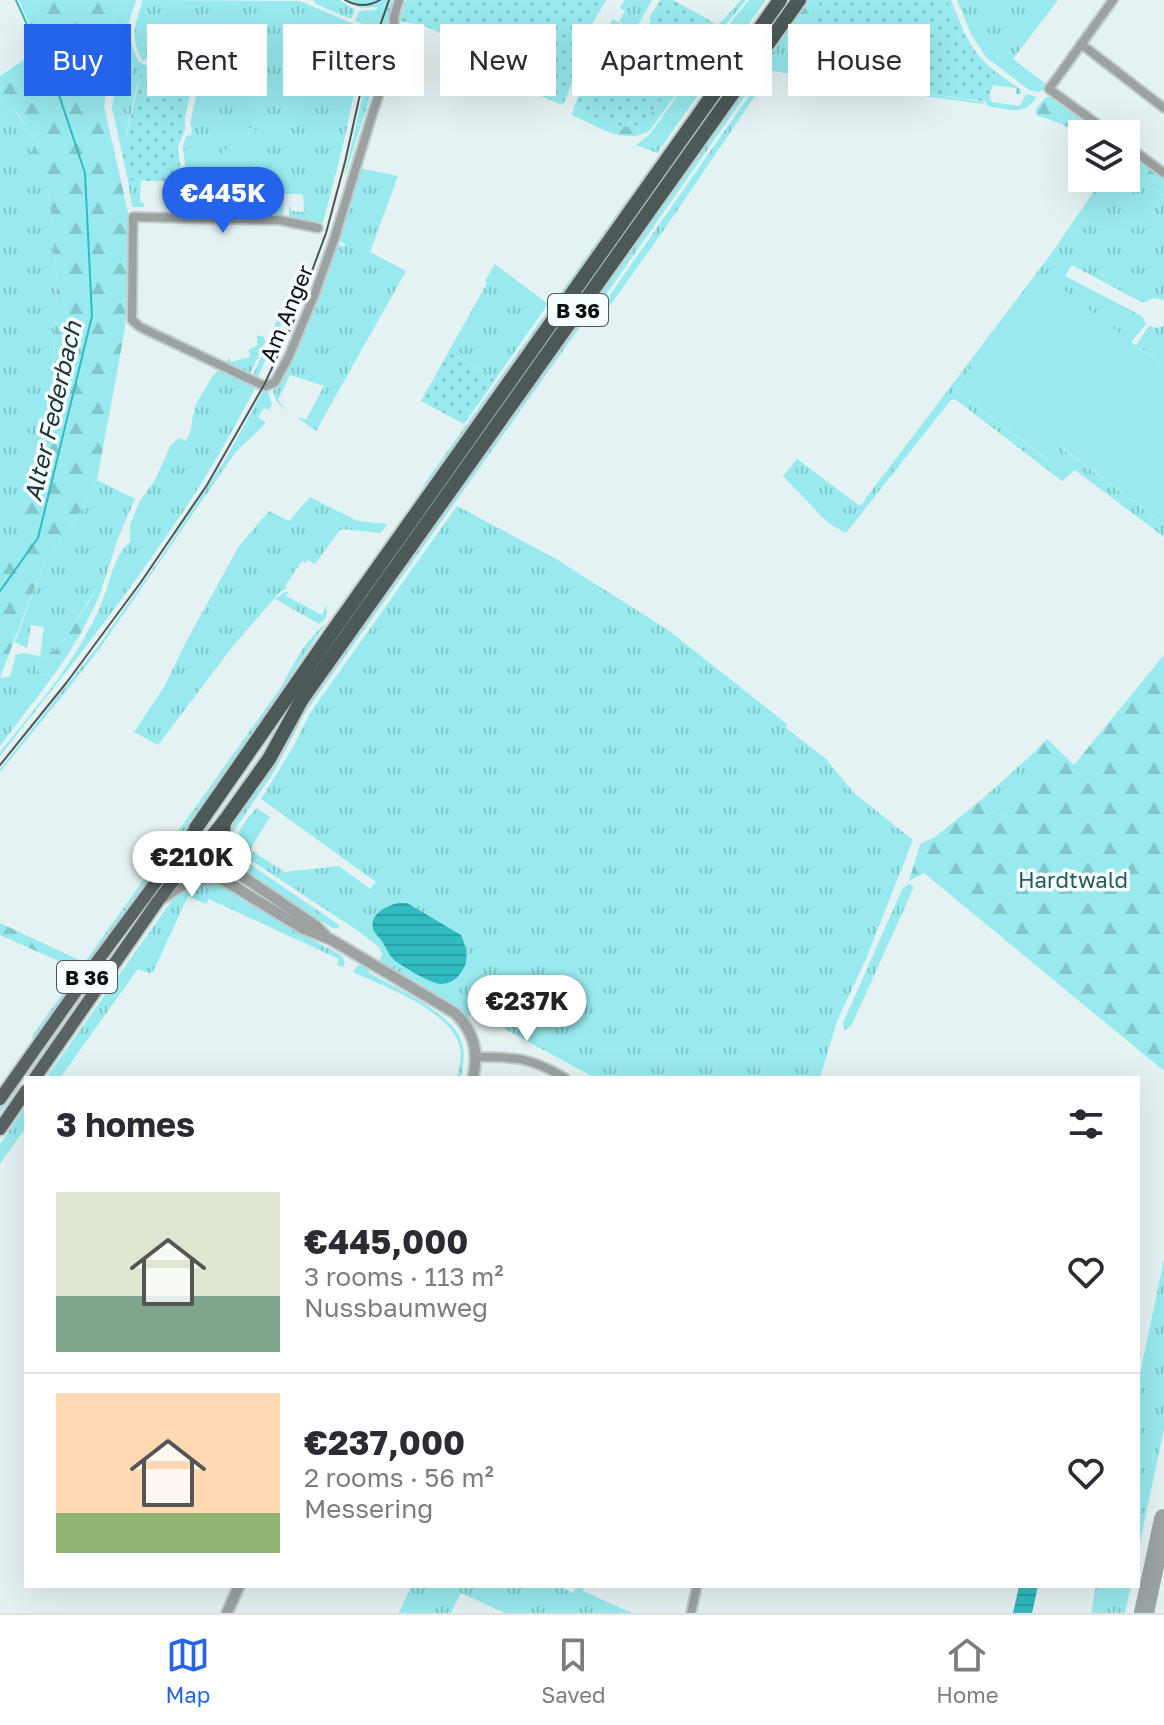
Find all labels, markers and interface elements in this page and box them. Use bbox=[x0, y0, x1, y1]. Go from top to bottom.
chip: Buy bbox=[24, 24, 131, 96]
chip: Rent bbox=[147, 24, 267, 96]
chip: Filters bbox=[283, 24, 424, 96]
chip: New bbox=[440, 24, 556, 96]
chip: Apartment bbox=[572, 24, 772, 96]
chip: House bbox=[788, 24, 930, 96]
map controls bbox=[1068, 120, 1140, 192]
button: layers bbox=[1068, 120, 1140, 192]
pin: €445K bbox=[167, 167, 279, 235]
text: €445K bbox=[180, 177, 266, 208]
street label: Am Anger bbox=[253, 260, 319, 366]
road number: B 36 bbox=[548, 294, 608, 326]
water label: Alter Federbach bbox=[17, 317, 87, 504]
pin: €210K bbox=[136, 831, 248, 899]
text: €210K bbox=[150, 841, 234, 872]
park label: Hardtwald bbox=[1018, 866, 1128, 893]
road number: B 36 bbox=[57, 961, 117, 993]
pin: €237K bbox=[471, 975, 583, 1043]
text: €237K bbox=[485, 985, 569, 1016]
icon: filters bbox=[1064, 1102, 1108, 1146]
text: 3 homes bbox=[56, 1104, 195, 1144]
text: €445,000 bbox=[304, 1221, 468, 1261]
icon: home bbox=[120, 1224, 216, 1320]
icon: heart bbox=[1064, 1250, 1108, 1294]
text: 3 rooms · 113 m² bbox=[304, 1261, 504, 1292]
text: Nussbaumweg bbox=[304, 1292, 488, 1323]
text: €237,000 bbox=[304, 1422, 465, 1462]
icon: home bbox=[120, 1425, 216, 1521]
icon: heart bbox=[1064, 1451, 1108, 1495]
text: 2 rooms · 56 m² bbox=[304, 1462, 494, 1493]
text: Messering bbox=[304, 1493, 433, 1524]
tab: Map bbox=[165, 1633, 210, 1708]
tab: Saved bbox=[541, 1633, 605, 1708]
tab: Home bbox=[936, 1633, 999, 1708]

